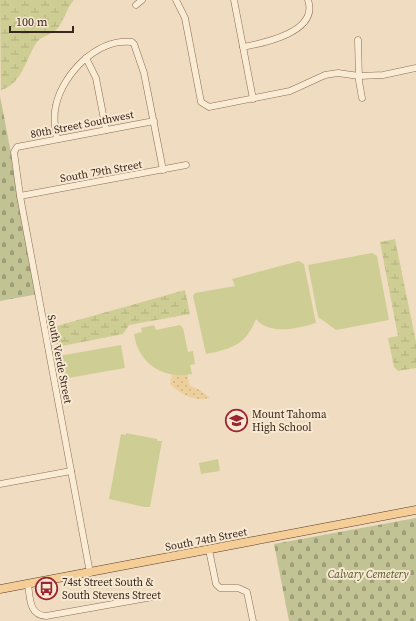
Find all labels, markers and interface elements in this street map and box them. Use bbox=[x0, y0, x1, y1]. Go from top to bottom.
scale bar bbox=[10, 8, 73, 34]
text: 100 m bbox=[16, 14, 48, 30]
street label: 80th Street Southwest bbox=[29, 107, 135, 142]
street label: South 79th Street bbox=[59, 157, 144, 186]
street label: South Verde Street bbox=[44, 313, 76, 405]
school or university icon: Mount Tahoma High School bbox=[224, 407, 250, 433]
place label: Mount Tahoma High School bbox=[252, 407, 327, 435]
street label: South 74th Street bbox=[164, 524, 249, 555]
park label: Calvary Cemetery bbox=[328, 567, 409, 582]
bus stop icon: 74st Street South & South Stevens Street bbox=[33, 575, 59, 601]
place label: 74st Street South & South Stevens Street bbox=[62, 575, 161, 603]

